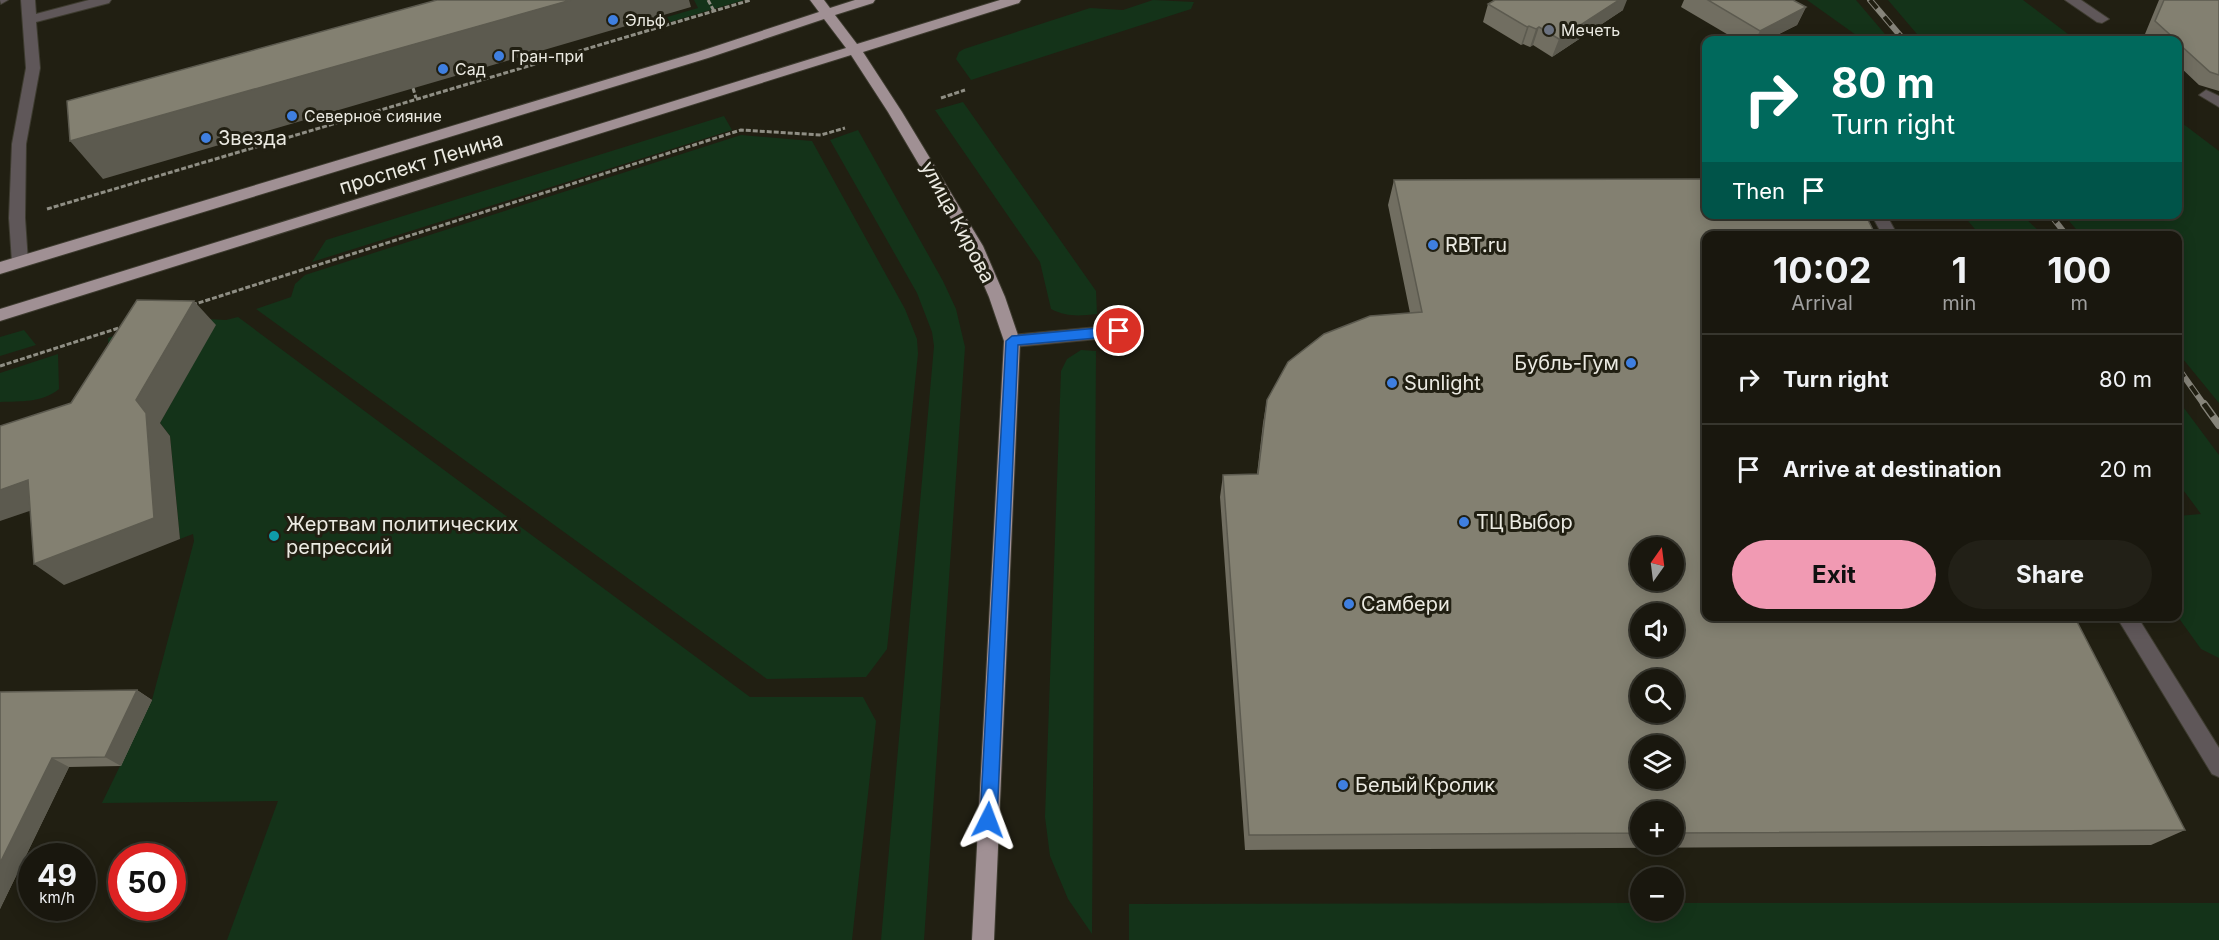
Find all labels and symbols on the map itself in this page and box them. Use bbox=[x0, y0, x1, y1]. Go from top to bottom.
place label: Эльф bbox=[625, 10, 666, 30]
marker: Эльф bbox=[606, 13, 620, 27]
place label: Мечеть bbox=[1561, 20, 1620, 40]
marker: Мечеть bbox=[1542, 23, 1556, 37]
place label: Гран-при bbox=[511, 46, 584, 66]
marker: Гран-при bbox=[492, 49, 506, 63]
place label: Сад bbox=[455, 59, 486, 79]
marker: Сад bbox=[436, 62, 450, 76]
place label: Северное сияние bbox=[304, 106, 442, 126]
marker: Северное сияние bbox=[285, 109, 299, 123]
place label: Звезда bbox=[218, 126, 287, 150]
street label: проспект Ленина bbox=[336, 127, 506, 199]
marker: Звезда bbox=[199, 131, 213, 145]
street label: улица Кирова bbox=[916, 157, 1000, 287]
place label: RBT.ru bbox=[1445, 233, 1507, 257]
marker: RBT.ru bbox=[1426, 238, 1440, 252]
pin bbox=[1093, 305, 1144, 356]
place label: Бубль-Гум bbox=[1514, 351, 1619, 375]
marker: Бубль-Гум bbox=[1624, 356, 1638, 370]
place label: Sunlight bbox=[1404, 371, 1481, 395]
marker: Sunlight bbox=[1385, 376, 1399, 390]
place label: ТЦ Выбор bbox=[1476, 510, 1573, 534]
place label: Жертвам политических репрессий bbox=[286, 512, 519, 559]
marker: ТЦ Выбор bbox=[1457, 515, 1471, 529]
marker: Жертвам политических репрессий bbox=[267, 529, 281, 543]
north arrow bbox=[1630, 537, 1684, 591]
place label: Самбери bbox=[1361, 592, 1450, 616]
marker: Самбери bbox=[1342, 597, 1356, 611]
place label: Белый Кролик bbox=[1355, 773, 1495, 797]
marker: Белый Кролик bbox=[1336, 778, 1350, 792]
position arrow bbox=[956, 788, 1020, 852]
speed limit sign: 50 bbox=[108, 843, 186, 921]

